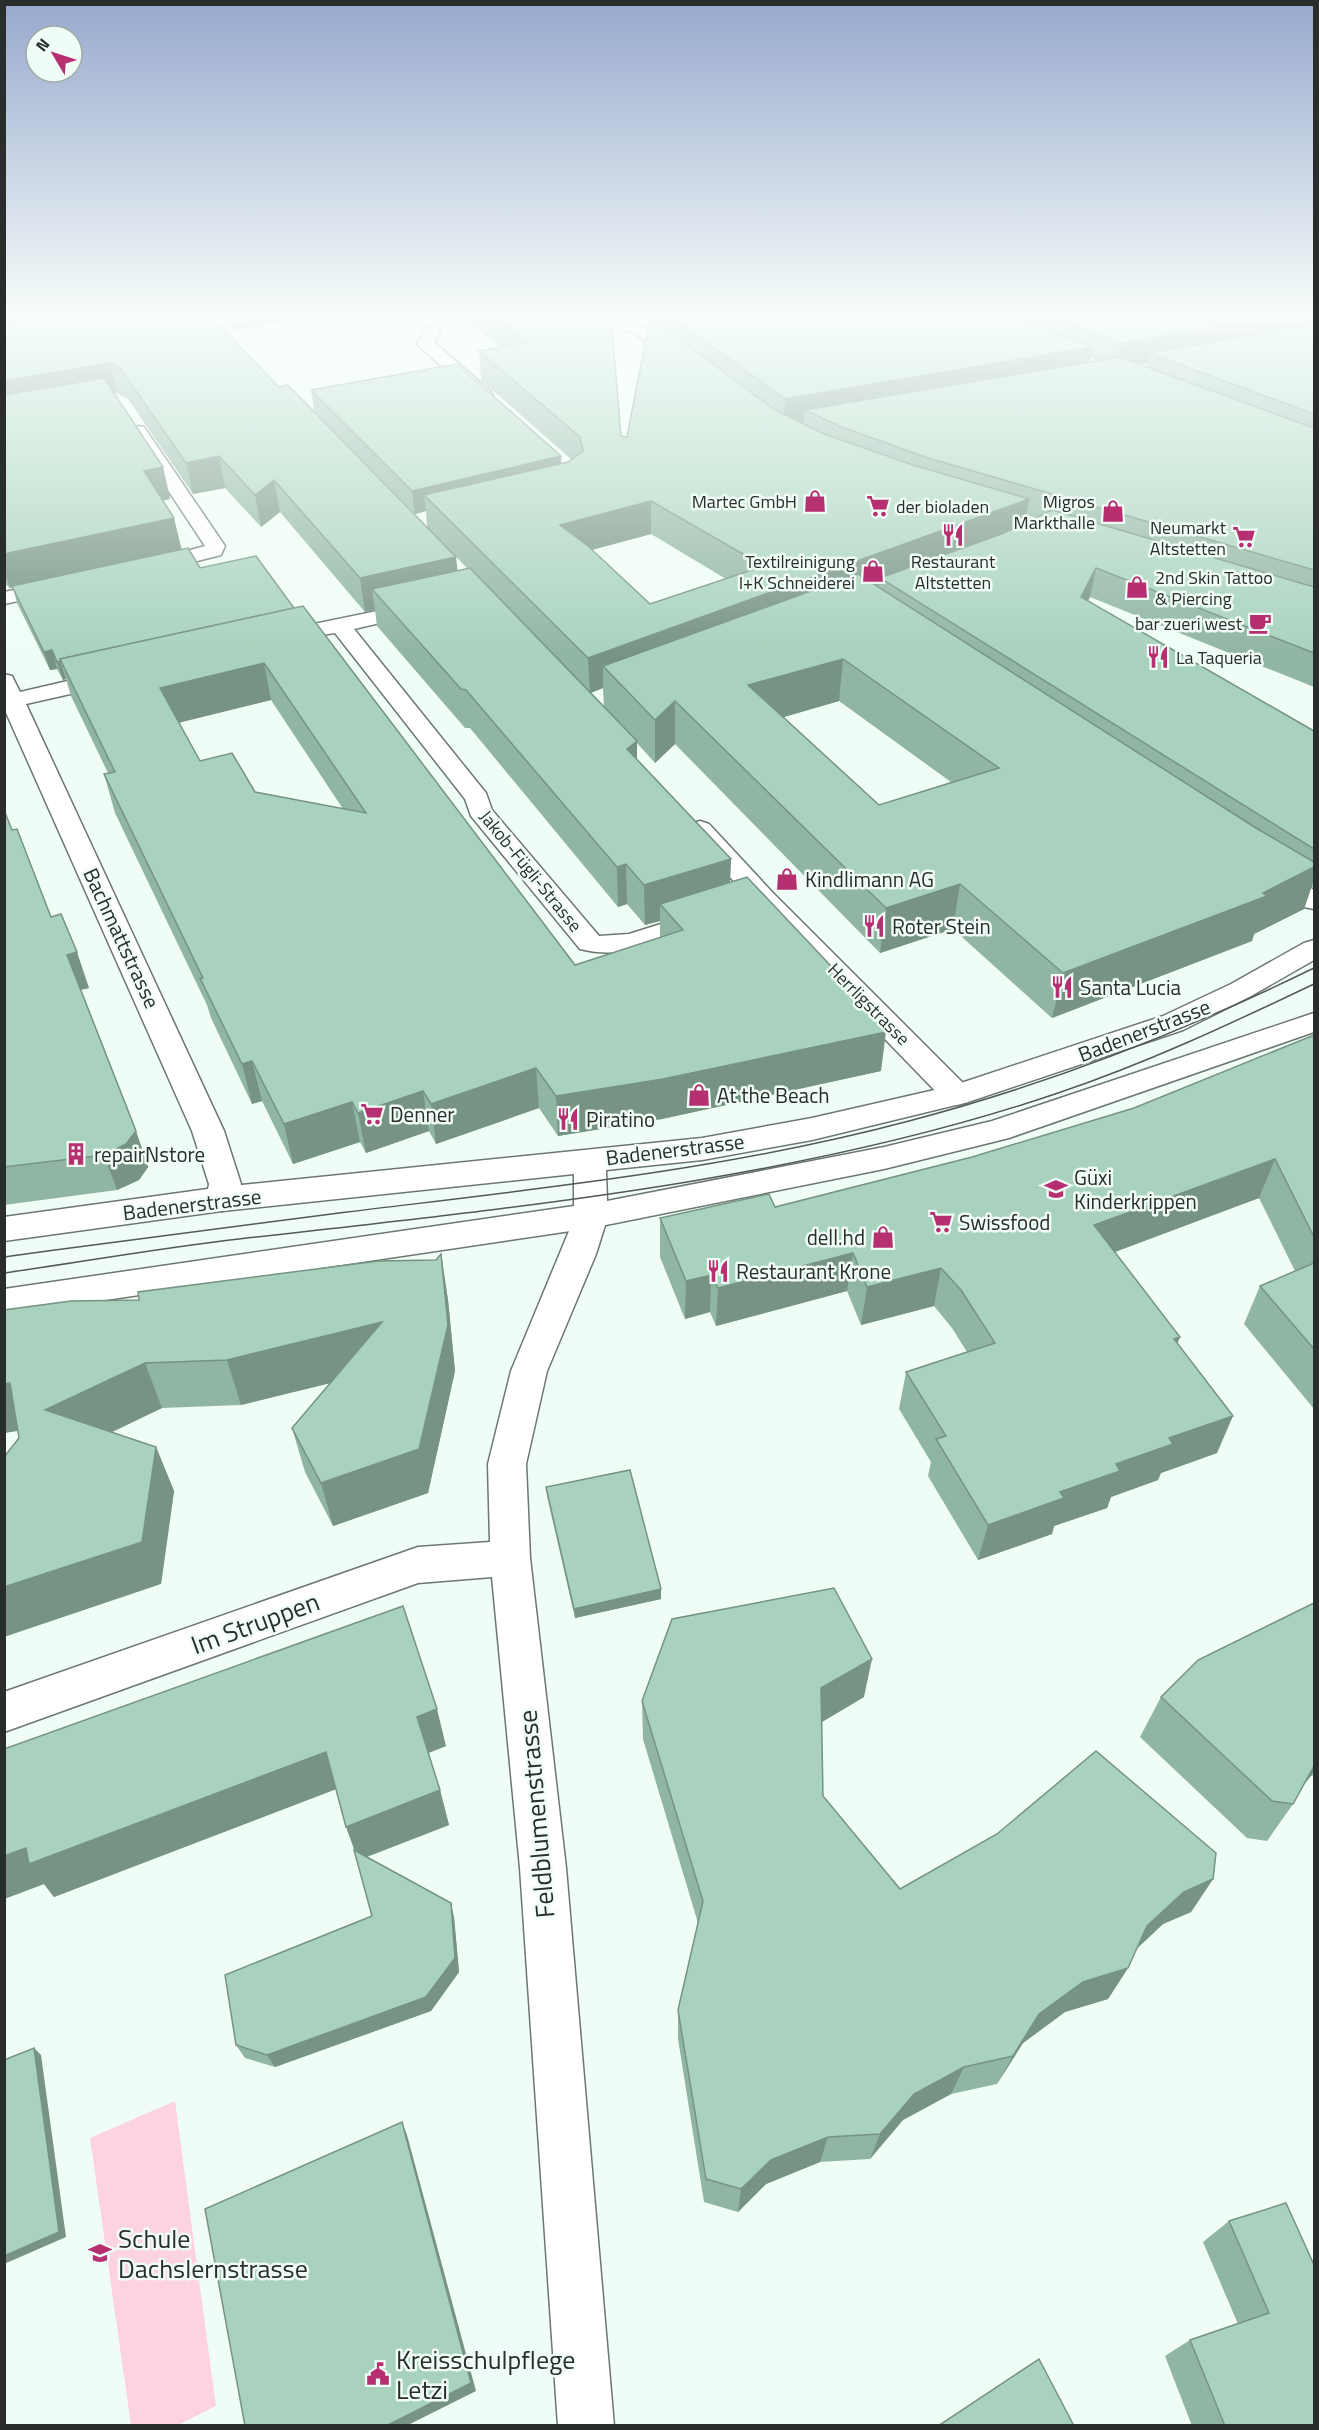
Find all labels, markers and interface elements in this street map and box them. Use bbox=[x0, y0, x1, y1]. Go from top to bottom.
north arrow bbox=[24, 24, 84, 84]
text: N bbox=[30, 33, 55, 56]
place label: Martec GmbH bbox=[692, 488, 797, 515]
shop icon: Martec GmbH bbox=[802, 488, 828, 514]
place label: Migros Markthalle bbox=[1014, 488, 1095, 536]
supermarket icon: der bioladen bbox=[865, 493, 891, 519]
place label: der bioladen bbox=[896, 493, 989, 520]
shop icon: Migros Markthalle bbox=[1100, 498, 1126, 524]
place label: Neumarkt Altstetten bbox=[1150, 514, 1227, 562]
restaurant icon: Restaurant Altstetten bbox=[940, 522, 966, 548]
supermarket icon: Neumarkt Altstetten bbox=[1231, 524, 1257, 550]
place label: Textilreinigung I+K Schneiderei bbox=[739, 548, 855, 596]
place label: Restaurant Altstetten bbox=[911, 548, 996, 596]
shop icon: Textilreinigung I+K Schneiderei bbox=[860, 558, 886, 584]
place label: 2nd Skin Tattoo & Piercing bbox=[1155, 564, 1273, 612]
shop icon: 2nd Skin Tattoo & Piercing bbox=[1124, 574, 1150, 600]
place label: bar zueri west bbox=[1135, 610, 1243, 637]
cafe icon: bar zueri west bbox=[1247, 610, 1273, 636]
restaurant icon: La Taqueria bbox=[1145, 644, 1171, 670]
place label: La Taqueria bbox=[1176, 644, 1262, 671]
street label: Jakob-Fügli-Strasse bbox=[473, 804, 589, 938]
street label: Bachmattstrasse bbox=[75, 862, 169, 1014]
place label: Kindlimann AG bbox=[805, 863, 934, 895]
shop icon: Kindlimann AG bbox=[774, 866, 800, 892]
place label: Roter Stein bbox=[892, 910, 991, 942]
restaurant icon: Roter Stein bbox=[861, 913, 887, 939]
street label: Herrligstrasse bbox=[822, 957, 916, 1051]
place label: Santa Lucia bbox=[1080, 971, 1181, 1003]
restaurant icon: Santa Lucia bbox=[1049, 974, 1075, 1000]
street label: Badenerstrasse bbox=[1073, 990, 1215, 1070]
place label: At the Beach bbox=[717, 1079, 830, 1111]
shop icon: At the Beach bbox=[686, 1082, 712, 1108]
place label: Denner bbox=[390, 1098, 455, 1130]
supermarket icon: Denner bbox=[359, 1101, 385, 1127]
place label: Piratino bbox=[586, 1103, 655, 1135]
restaurant icon: Piratino bbox=[555, 1106, 581, 1132]
street label: Badenerstrasse bbox=[604, 1125, 746, 1173]
place label: repairNstore bbox=[94, 1138, 205, 1170]
building icon: repairNstore bbox=[63, 1141, 89, 1167]
place label: Güxi Kinderkrippen bbox=[1074, 1161, 1197, 1217]
school or university icon: Güxi Kinderkrippen bbox=[1043, 1176, 1069, 1202]
street label: Badenerstrasse bbox=[121, 1180, 263, 1228]
place label: Swissfood bbox=[959, 1206, 1050, 1238]
supermarket icon: Swissfood bbox=[928, 1209, 954, 1235]
place label: dell.hd bbox=[807, 1221, 865, 1253]
shop icon: dell.hd bbox=[870, 1224, 896, 1250]
place label: Restaurant Krone bbox=[736, 1255, 891, 1287]
restaurant icon: Restaurant Krone bbox=[705, 1258, 731, 1284]
street label: Im Struppen bbox=[185, 1582, 325, 1664]
street label: Feldblumenstrasse bbox=[507, 1708, 565, 1920]
place label: Schule Dachslernstrasse bbox=[118, 2219, 308, 2288]
school or university icon: Schule Dachslernstrasse bbox=[87, 2240, 113, 2266]
place label: Kreisschulpflege Letzi bbox=[396, 2340, 576, 2409]
public building icon: Kreisschulpflege Letzi bbox=[365, 2361, 391, 2387]

